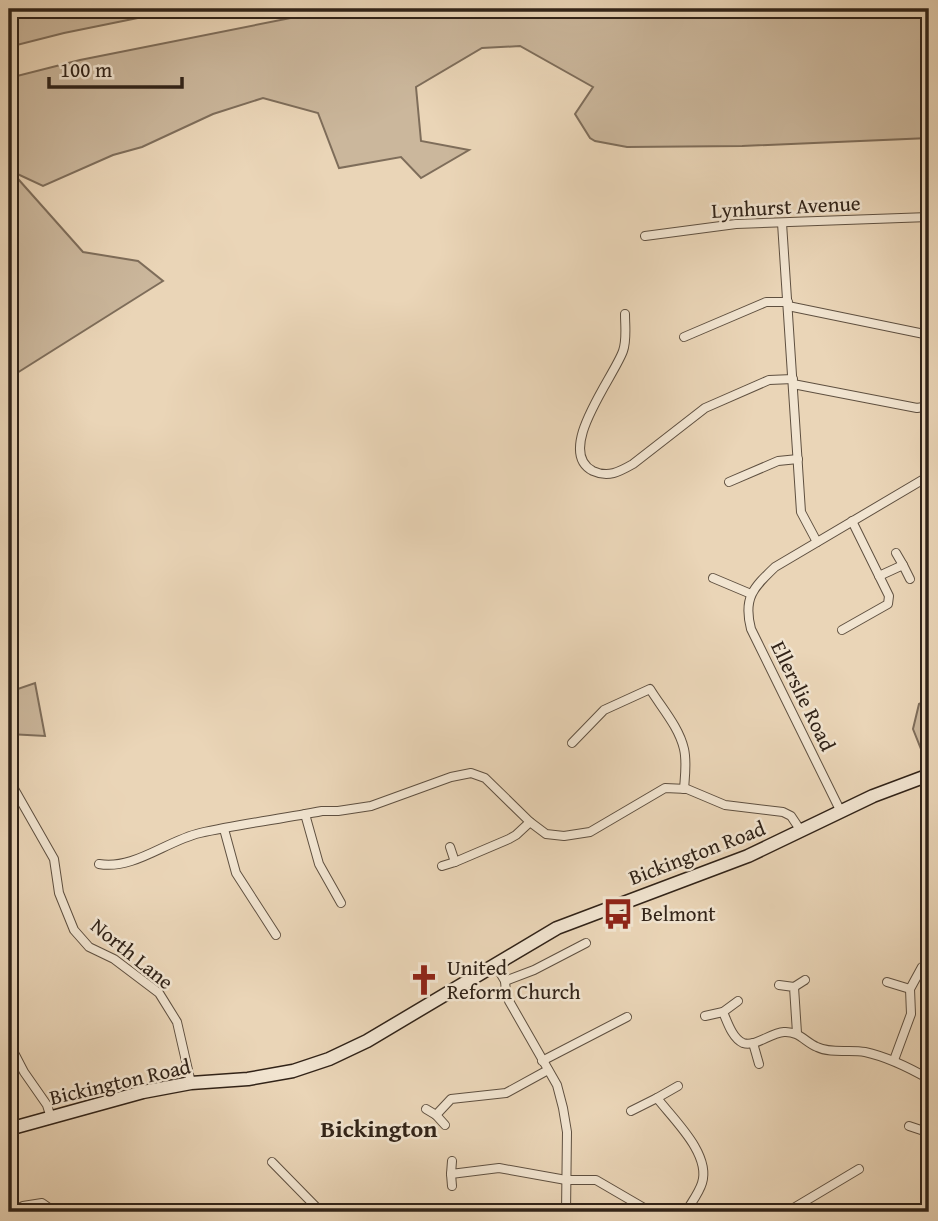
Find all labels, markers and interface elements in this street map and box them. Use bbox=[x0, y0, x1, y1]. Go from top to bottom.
scale bar bbox=[49, 46, 182, 90]
text: 100 m bbox=[60, 54, 112, 85]
street label: Lynhurst Avenue bbox=[711, 187, 861, 226]
street label: Ellerslie Road bbox=[763, 635, 844, 757]
street label: Bickington Road bbox=[624, 812, 770, 893]
bus stop icon: Belmont bbox=[601, 897, 635, 931]
place label: Belmont bbox=[641, 898, 716, 929]
street label: North Lane bbox=[84, 910, 181, 997]
place label: United Reform Church bbox=[447, 952, 581, 1007]
church icon: United Reform Church bbox=[407, 963, 441, 997]
street label: Bickington Road bbox=[46, 1050, 194, 1113]
district label: Bickington bbox=[321, 1111, 437, 1146]

